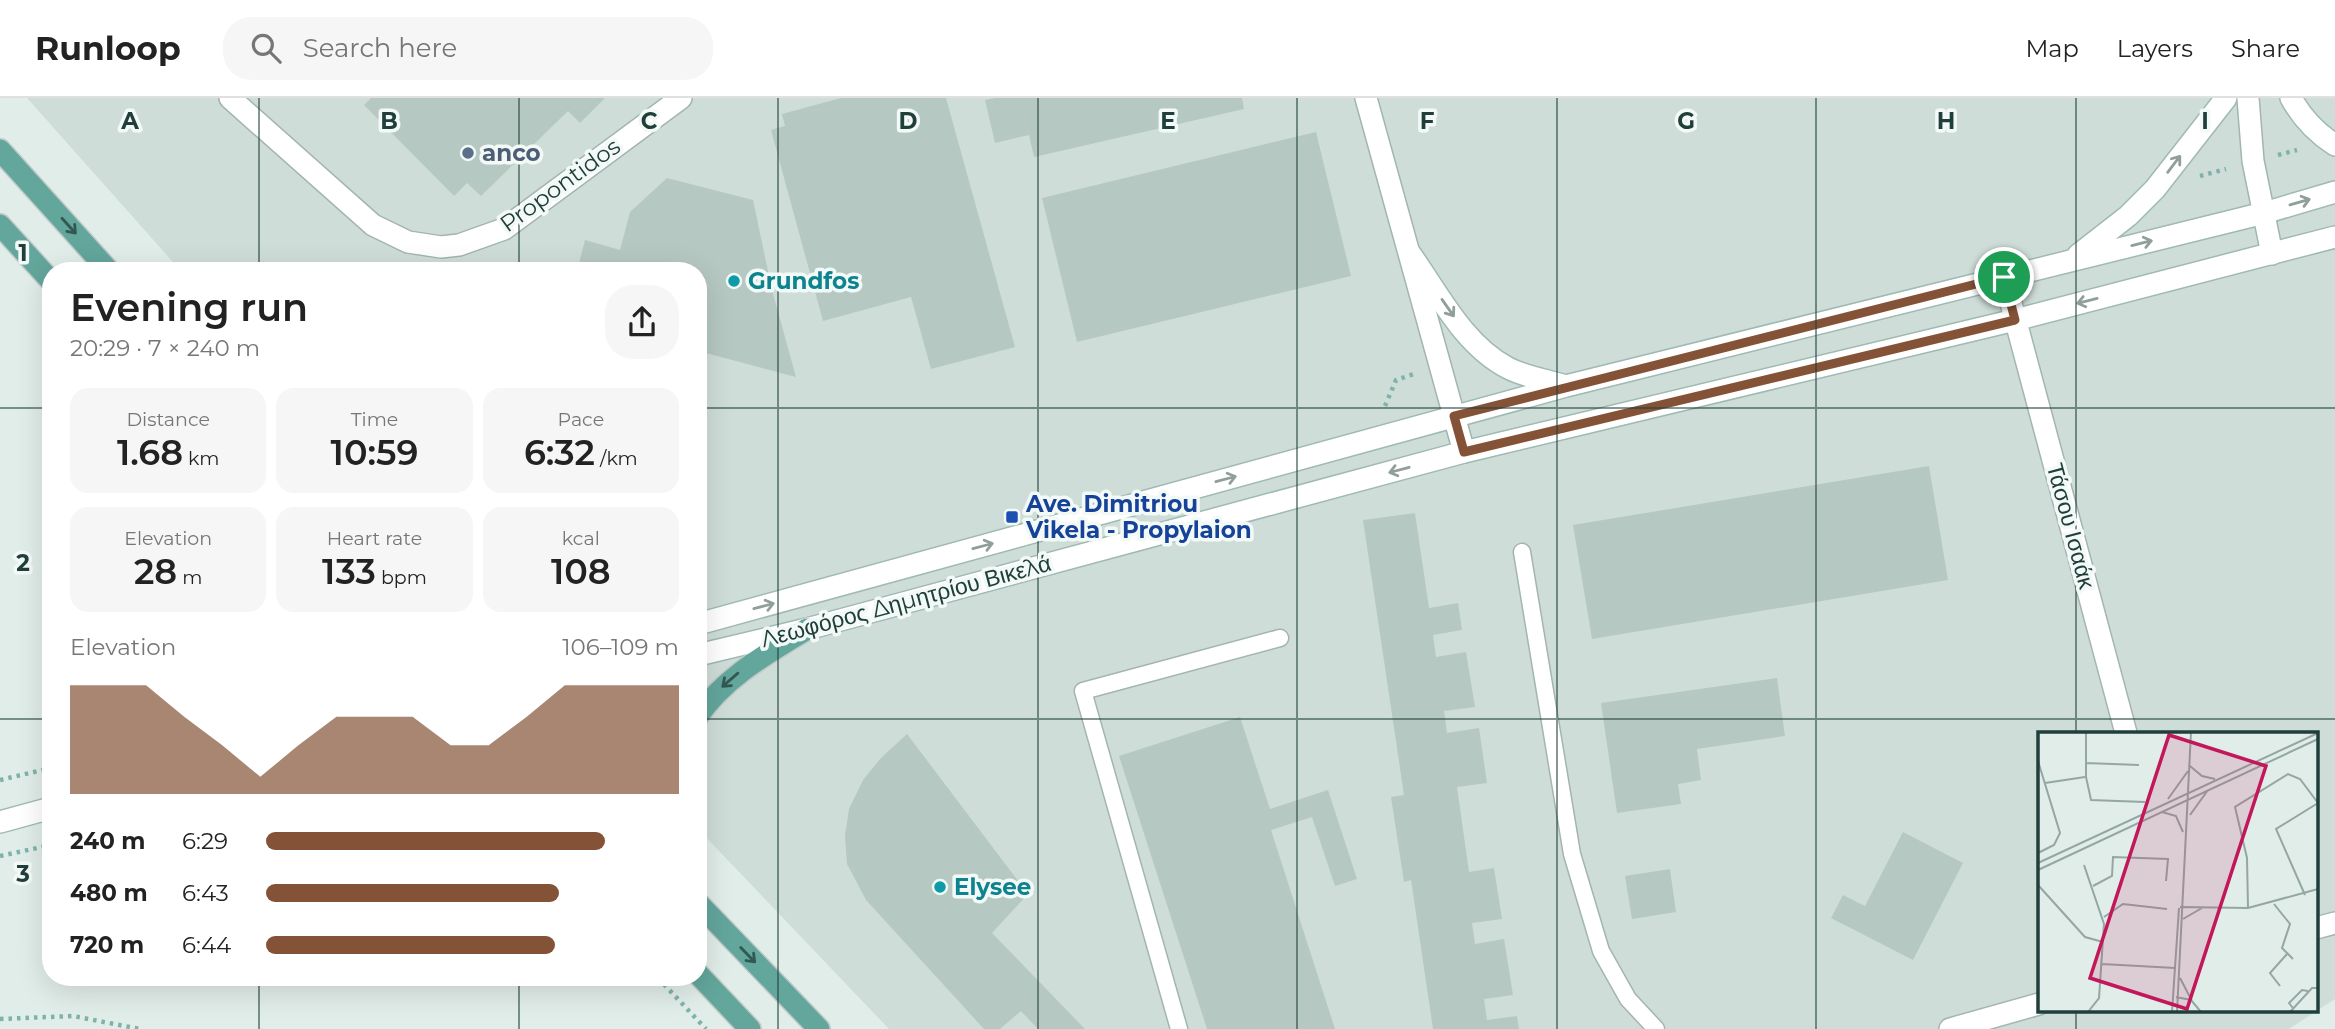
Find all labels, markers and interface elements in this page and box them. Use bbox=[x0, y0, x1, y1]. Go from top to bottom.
search box bbox=[223, 17, 713, 80]
text: Runloop bbox=[35, 28, 181, 68]
icon: search bbox=[247, 29, 285, 67]
text: Search here bbox=[303, 32, 457, 64]
text: Map bbox=[2025, 34, 2079, 63]
text: Layers bbox=[2117, 34, 2193, 63]
text: Share bbox=[2231, 34, 2300, 63]
text: A bbox=[120, 107, 139, 135]
text: B bbox=[380, 107, 398, 135]
text: C bbox=[641, 107, 658, 135]
text: D bbox=[899, 107, 918, 135]
text: E bbox=[1160, 107, 1176, 135]
text: F bbox=[1420, 107, 1435, 135]
text: G bbox=[1677, 107, 1695, 135]
text: H bbox=[1937, 107, 1955, 135]
text: I bbox=[2201, 107, 2209, 135]
street label: Propontidos bbox=[494, 132, 626, 238]
place label: anco bbox=[482, 139, 541, 167]
marker: anco bbox=[460, 145, 476, 161]
one-way arrow bbox=[2166, 155, 2181, 173]
one-way arrow bbox=[2288, 195, 2310, 208]
one-way arrow bbox=[61, 217, 77, 235]
one-way arrow bbox=[2130, 236, 2153, 249]
text: 1 bbox=[18, 239, 28, 267]
pin bbox=[1974, 247, 2034, 307]
icon: arrive bbox=[1985, 258, 2023, 296]
place label: Grundfos bbox=[748, 267, 859, 295]
marker: Grundfos bbox=[726, 273, 742, 289]
text: Evening run bbox=[70, 284, 308, 331]
button: share bbox=[605, 285, 679, 359]
one-way arrow bbox=[2076, 295, 2099, 308]
one-way arrow bbox=[1441, 298, 1455, 317]
text: 20:29 · 7 × 240 m bbox=[70, 334, 260, 362]
text: Distance bbox=[126, 408, 210, 431]
text: Time bbox=[351, 408, 398, 431]
text: Pace bbox=[558, 408, 604, 431]
text: 1.68 bbox=[117, 431, 183, 474]
text: 10:59 bbox=[331, 431, 418, 474]
text: 6:32 bbox=[524, 431, 595, 474]
text: km bbox=[183, 447, 219, 470]
text: /km bbox=[595, 447, 638, 470]
street label: Τάσου Ισαάκ bbox=[2041, 460, 2101, 592]
one-way arrow bbox=[1388, 464, 1410, 477]
one-way arrow bbox=[1215, 471, 1237, 484]
place label: Ave. Dimitriou Vikela - Propylaion bbox=[1025, 490, 1252, 544]
marker: Ave. Dimitriou Vikela - Propylaion bbox=[1004, 509, 1020, 525]
text: Elevation bbox=[124, 527, 212, 550]
text: Heart rate bbox=[327, 527, 422, 550]
text: kcal bbox=[562, 527, 600, 550]
one-way arrow bbox=[972, 538, 994, 551]
text: 2 bbox=[16, 549, 30, 577]
street label: Λεωφόρος Δημητρίου Βικελά bbox=[758, 549, 1054, 653]
text: 28 bbox=[134, 550, 177, 593]
text: 133 bbox=[322, 550, 376, 593]
text: 108 bbox=[551, 550, 611, 593]
text: m bbox=[177, 566, 202, 589]
text: bpm bbox=[376, 566, 427, 589]
one-way arrow bbox=[752, 599, 775, 612]
text: Elevation bbox=[70, 633, 176, 661]
text: 106–109 m bbox=[562, 633, 679, 661]
one-way arrow bbox=[722, 672, 740, 688]
inset map bbox=[2038, 732, 2318, 1012]
text: 240 m bbox=[70, 827, 145, 855]
text: 6:29 bbox=[182, 827, 228, 855]
text: 3 bbox=[15, 860, 30, 888]
place label: Elysee bbox=[954, 873, 1031, 901]
text: 480 m bbox=[70, 879, 148, 907]
text: 6:43 bbox=[182, 879, 229, 907]
marker: Elysee bbox=[932, 879, 948, 895]
text: 720 m bbox=[70, 931, 144, 959]
text: 6:44 bbox=[182, 931, 231, 959]
one-way arrow bbox=[740, 946, 757, 963]

